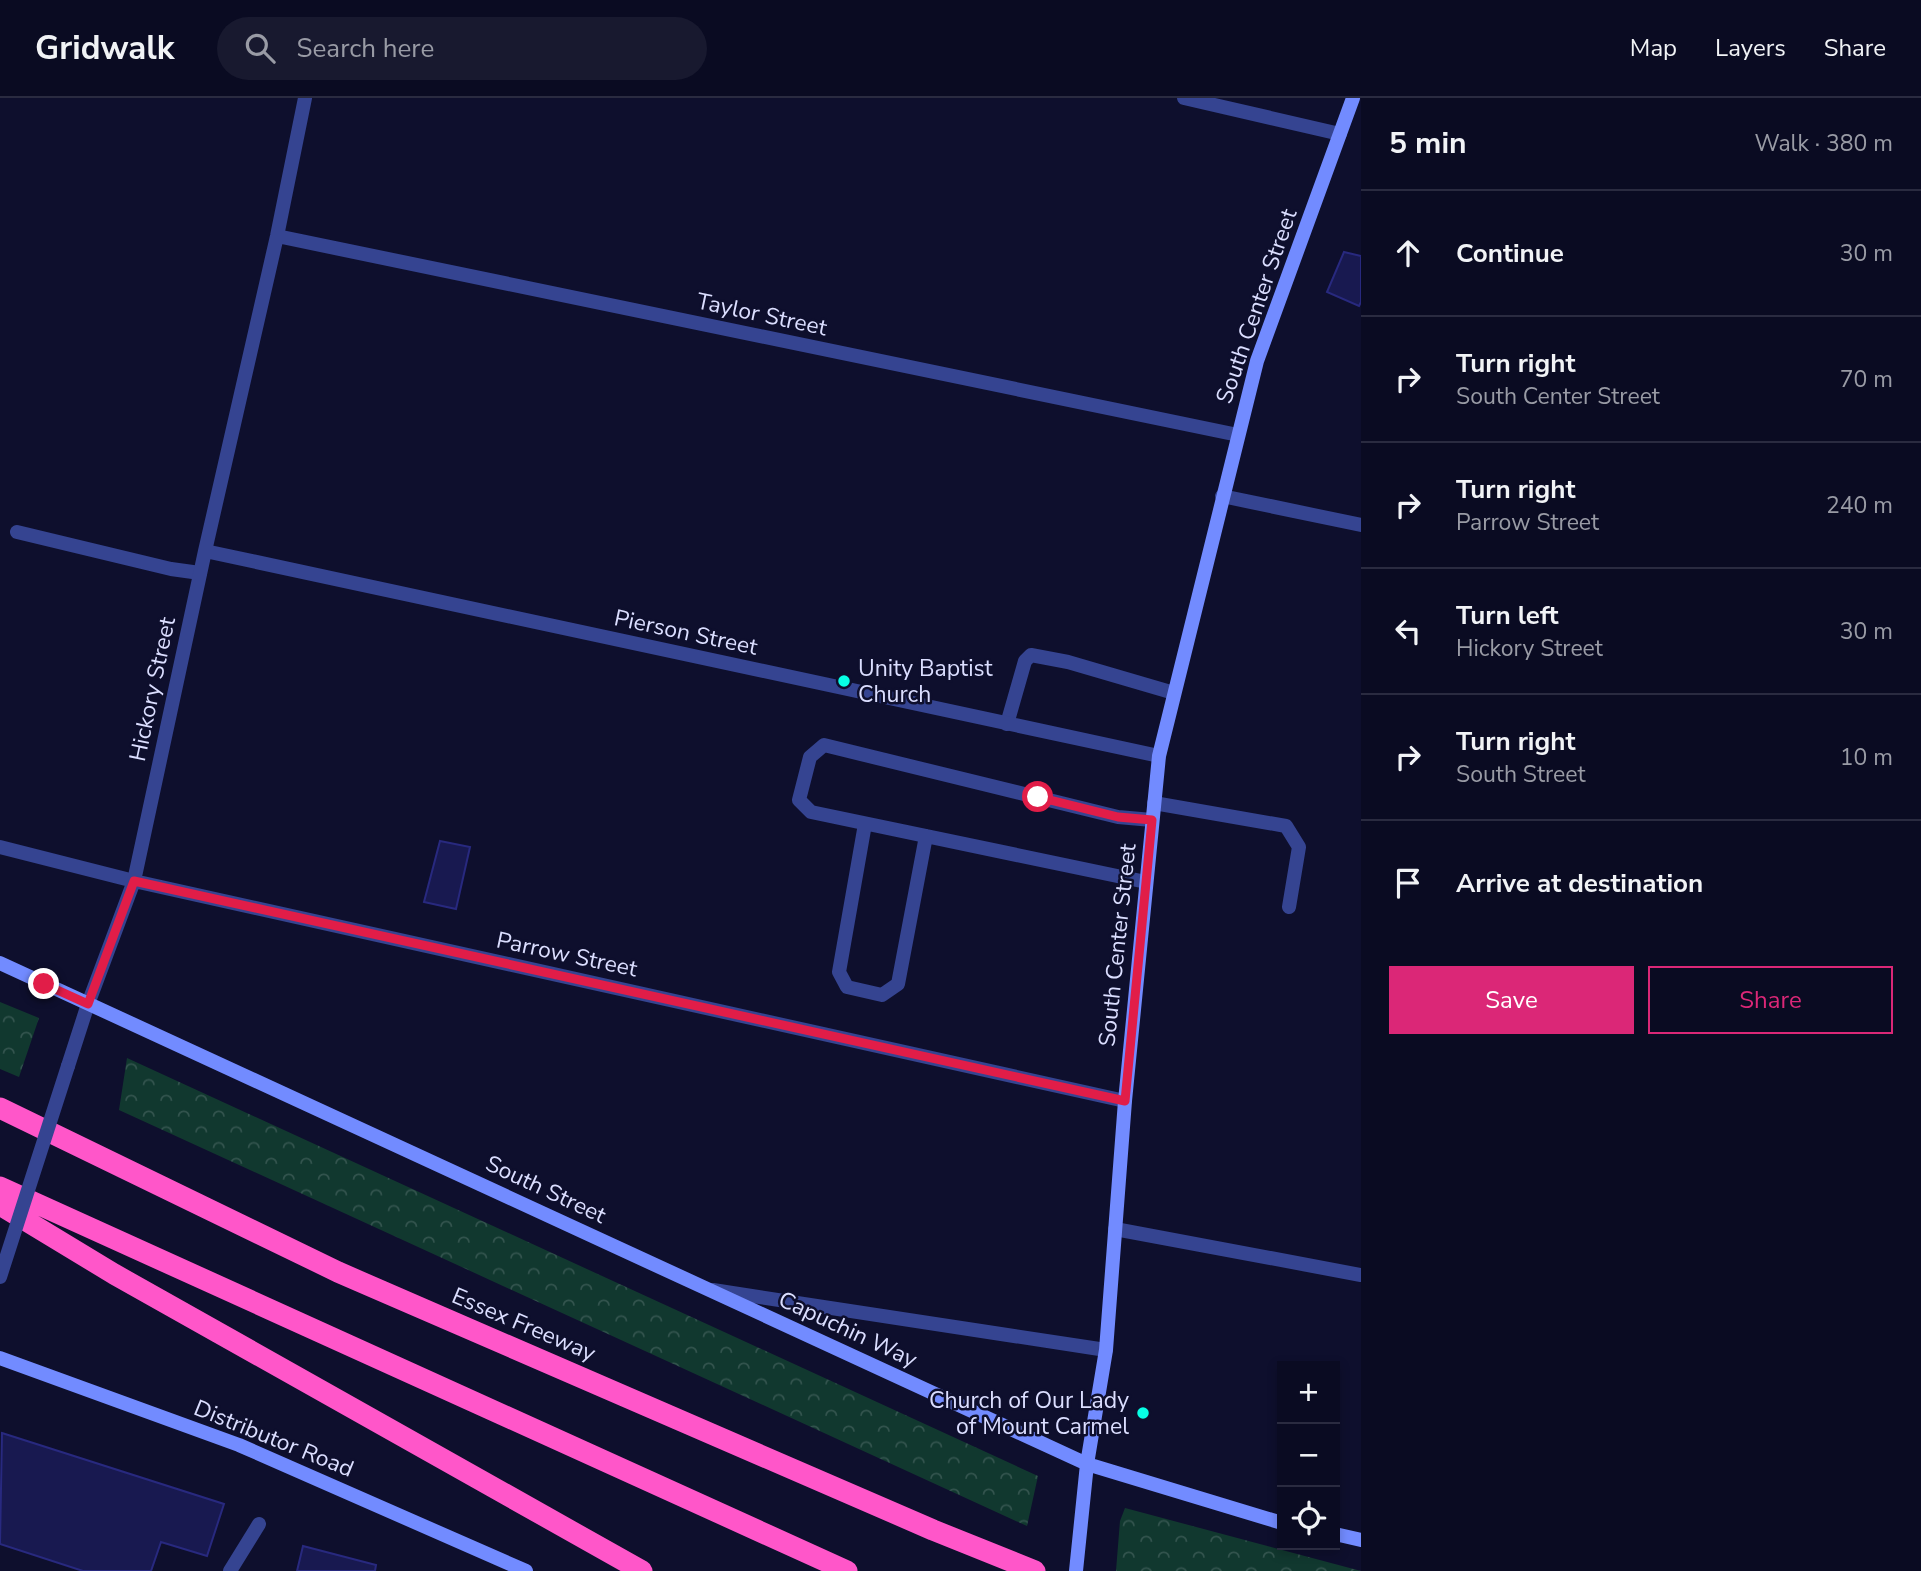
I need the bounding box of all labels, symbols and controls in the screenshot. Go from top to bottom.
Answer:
search box [217,17,707,80]
text: Gridwalk [35,26,175,71]
icon: search [241,29,279,67]
text: Search here [297,31,434,66]
text: Map [1630,32,1677,64]
text: Layers [1715,32,1786,64]
text: Share [1824,32,1886,64]
text: 5 min [1389,123,1467,164]
text: Walk · 380 m [1754,128,1893,159]
street label: South Center Street [1209,204,1305,408]
icon: ahead [1389,234,1427,272]
text: Continue [1456,236,1564,271]
text: 30 m [1840,238,1893,269]
street label: Taylor Street [694,286,831,344]
text: Turn right [1456,346,1575,381]
icon: right [1389,360,1427,398]
text: 70 m [1840,364,1893,395]
text: South Center Street [1456,381,1660,412]
text: Turn right [1456,472,1575,507]
icon: right [1389,486,1427,524]
text: 240 m [1826,490,1893,521]
text: Parrow Street [1456,507,1599,538]
text: Turn left [1456,598,1559,633]
street label: Pierson Street [611,602,761,663]
icon: left [1389,612,1427,650]
street label: Hickory Street [122,613,183,764]
text: 30 m [1840,616,1893,647]
text: Hickory Street [1456,633,1603,664]
place label: Unity Baptist Church [858,653,993,710]
marker: Unity Baptist Church [836,673,852,689]
text: Turn right [1456,724,1575,759]
icon: right [1389,738,1427,776]
text: 10 m [1840,742,1893,773]
text: South Street [1456,759,1586,790]
route start [1022,781,1053,812]
street label: South Center Street [1091,841,1144,1048]
icon: arrive [1389,864,1427,902]
text: Arrive at destination [1456,866,1703,901]
street label: Parrow Street [494,924,641,985]
button: Save [1389,966,1634,1034]
button: Share [1648,966,1893,1034]
route end [28,968,59,999]
street label: South Street [480,1148,612,1231]
street label: Essex Freeway [447,1280,601,1369]
street label: Capuchin Way [773,1284,922,1375]
map controls [1277,1361,1340,1550]
button: + [1277,1361,1340,1424]
place label: Church of Our Lady of Mount Carmel [929,1385,1129,1442]
street label: Distributor Road [189,1392,358,1485]
marker: Church of Our Lady of Mount Carmel [1135,1405,1151,1421]
button: − [1277,1424,1340,1487]
button: locate [1277,1487,1340,1550]

